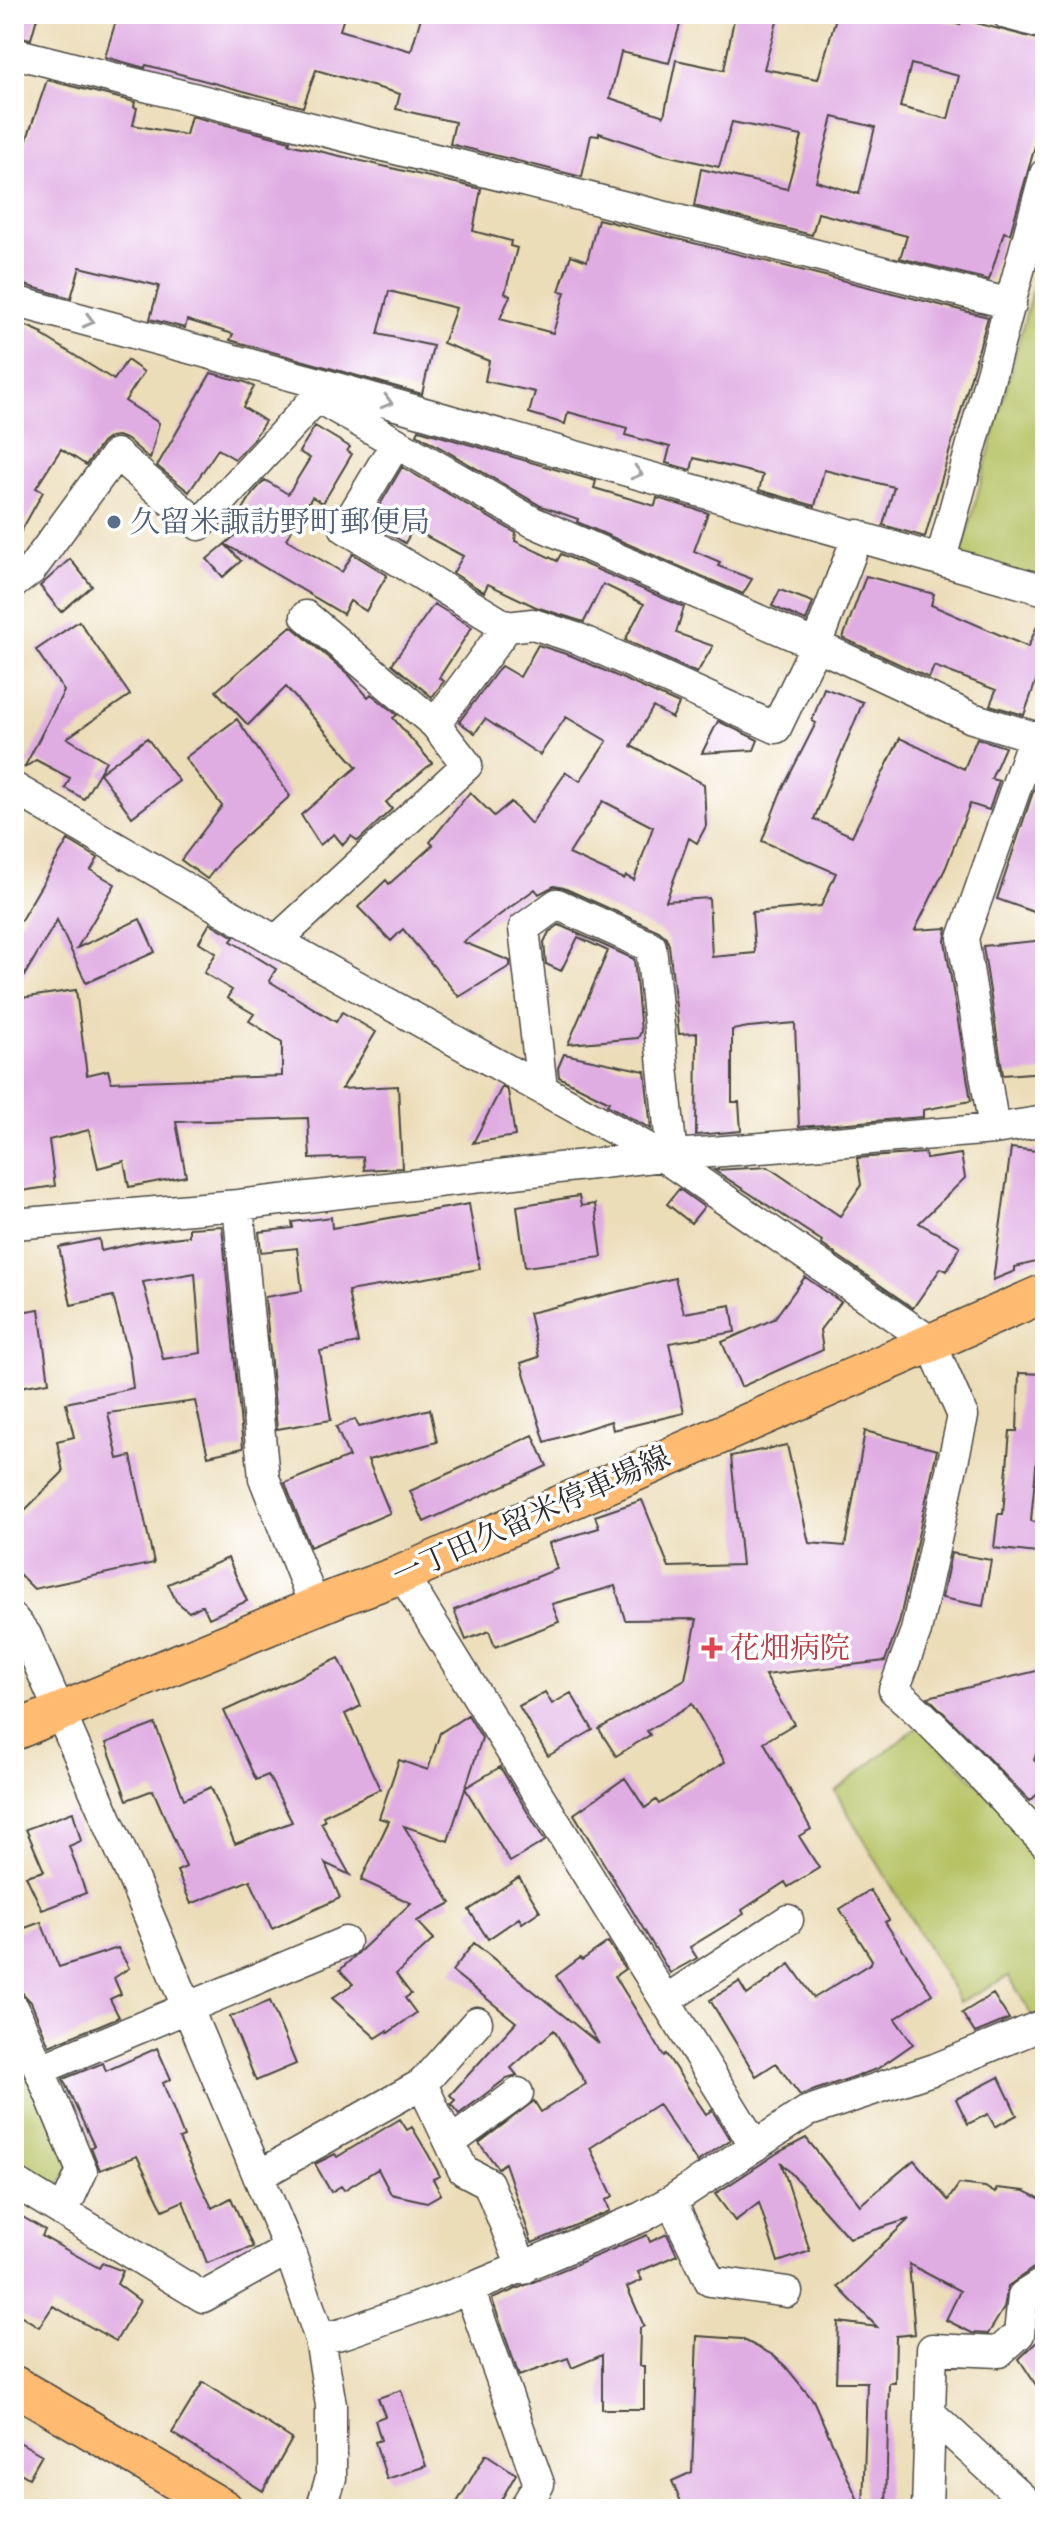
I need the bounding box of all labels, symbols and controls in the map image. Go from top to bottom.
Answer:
one-way arrow [82,312,96,328]
one-way arrow [379,393,393,409]
one-way arrow [629,464,643,480]
place label: 久留米諏訪野町郵便局 [130,504,430,541]
marker: 久留米諏訪野町郵便局 [105,513,123,531]
street label: 一丁田久留米停車場線 [387,1439,676,1594]
place label: 花畑病院 [730,1630,850,1667]
marker: 花畑病院 [701,1637,723,1659]

